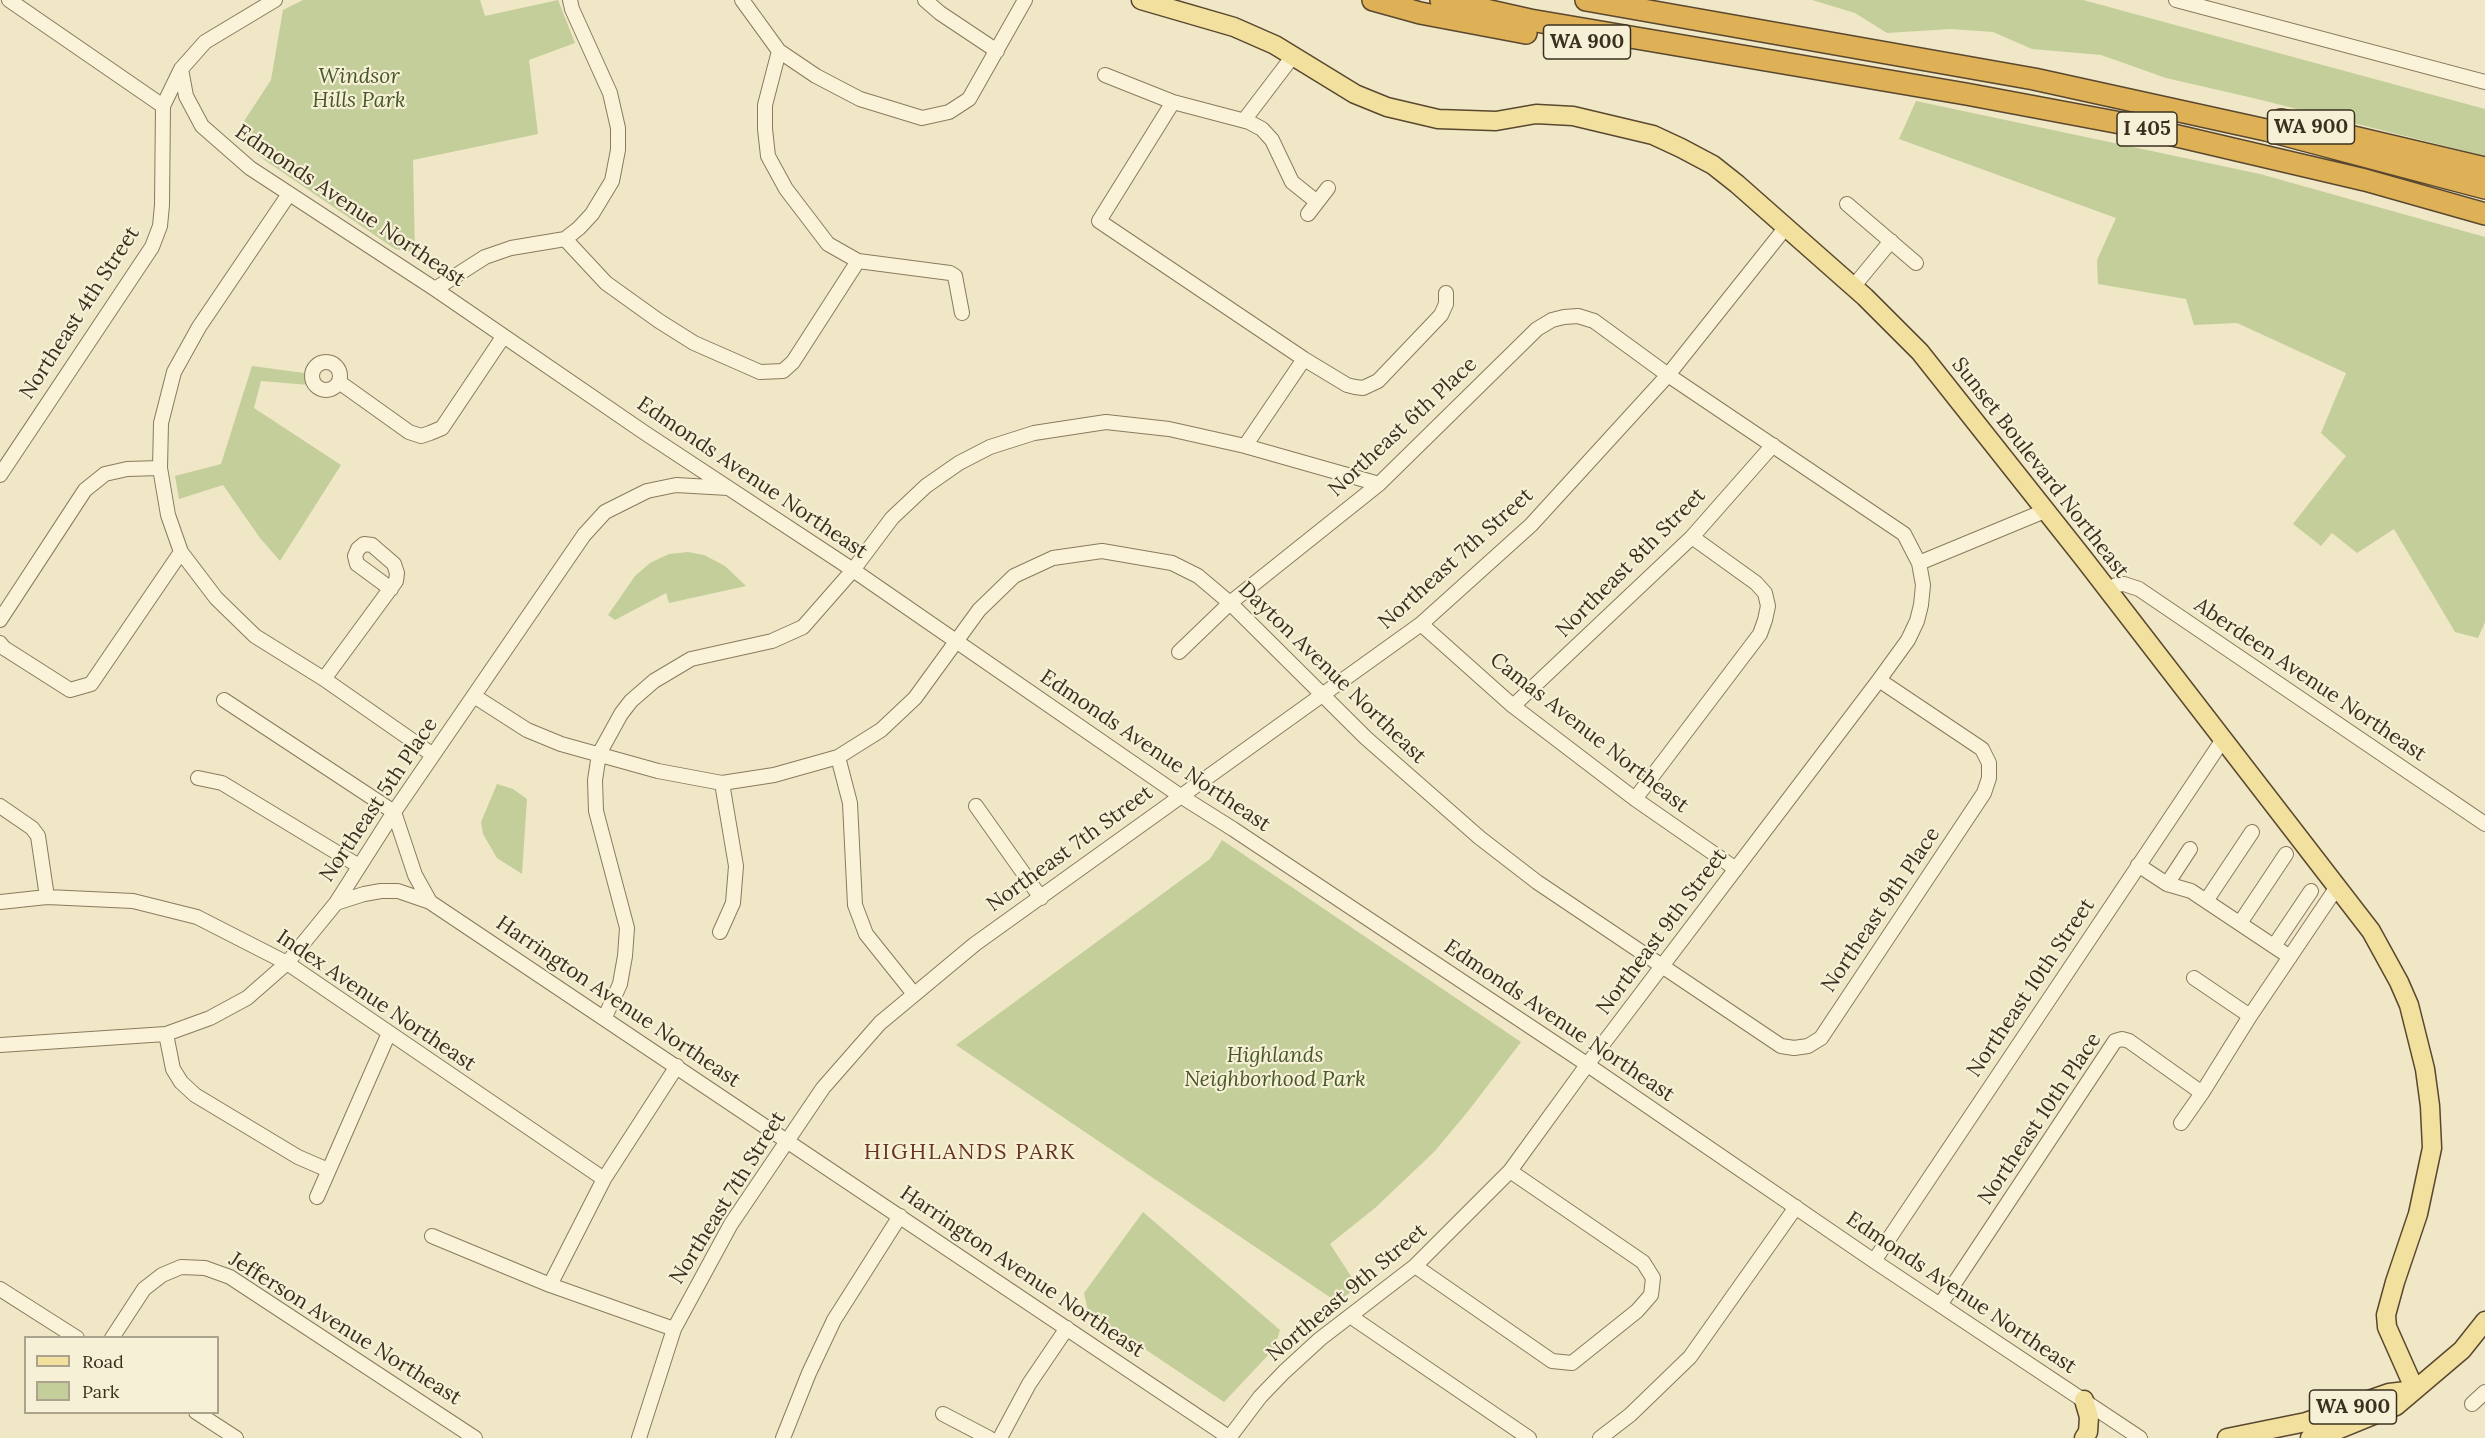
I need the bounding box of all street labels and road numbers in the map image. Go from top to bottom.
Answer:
road number: WA 900 [1544,25,1630,59]
road number: WA 900 [2268,110,2354,144]
road number: I 405 [2117,112,2177,146]
street label: Edmonds Avenue Northeast [230,119,470,293]
street label: Northeast 4th Street [15,222,145,404]
street label: Northeast 6th Place [1324,352,1482,502]
street label: Sunset Boulevard Northeast [1946,353,2134,583]
street label: Edmonds Avenue Northeast [632,391,872,565]
street label: Northeast 7th Street [1374,483,1538,635]
street label: Northeast 8th Street [1551,483,1711,643]
street label: Dayton Avenue Northeast [1233,577,1431,769]
street label: Aberdeen Avenue Northeast [2189,593,2431,767]
street label: Camas Avenue Northeast [1485,648,1693,818]
street label: Edmonds Avenue Northeast [1035,664,1275,838]
street label: Northeast 5th Place [315,713,443,887]
street label: Northeast 7th Street [982,780,1158,918]
street label: Northeast 9th Place [1816,823,1946,997]
street label: Northeast 9th Street [1591,844,1733,1020]
street label: Northeast 10th Street [1962,894,2100,1082]
street label: Harrington Avenue Northeast [491,911,745,1093]
street label: Index Avenue Northeast [272,925,480,1077]
street label: Edmonds Avenue Northeast [1439,934,1679,1108]
street label: Northeast 10th Place [1973,1028,2107,1210]
street label: Northeast 7th Street [665,1107,791,1289]
street label: Harrington Avenue Northeast [895,1181,1149,1363]
street label: Edmonds Avenue Northeast [1841,1206,2081,1380]
street label: Northeast 9th Street [1262,1219,1432,1367]
street label: Jefferson Avenue Northeast [224,1247,466,1411]
road number: WA 900 [2310,1390,2396,1424]

